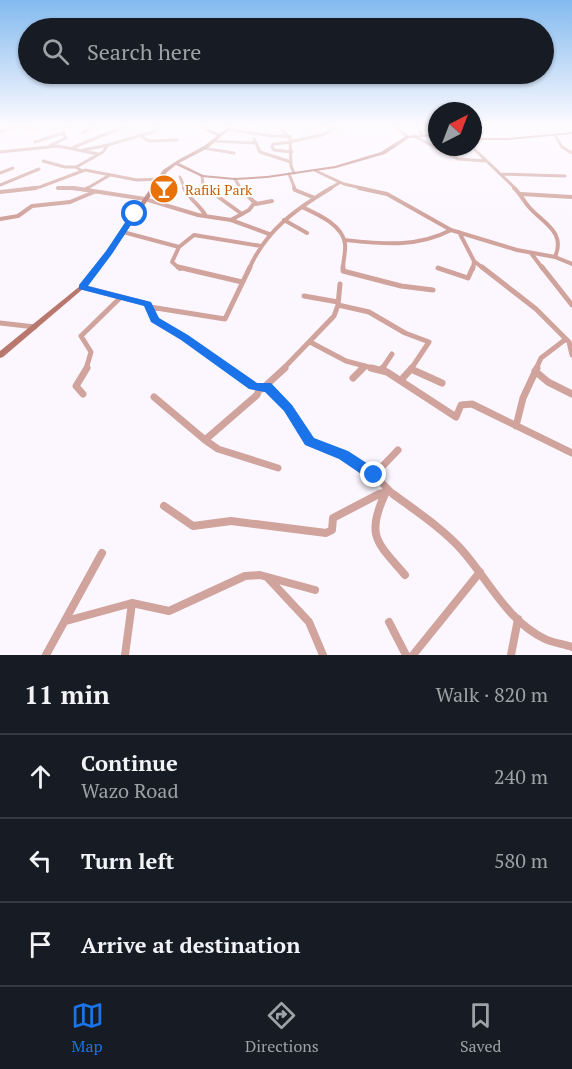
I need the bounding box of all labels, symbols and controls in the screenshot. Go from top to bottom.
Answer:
search box [18,18,554,84]
icon: search [39,35,72,68]
text: Search here [87,37,201,66]
north arrow [428,102,482,156]
bar icon: Rafiki Park [148,173,180,205]
place label: Rafiki Park [185,180,253,199]
route start [121,200,147,226]
route end [360,461,386,487]
text: 11 min [24,677,110,711]
text: Walk · 820 m [436,681,548,708]
text: Continue [81,748,178,777]
icon: ahead [24,760,57,793]
text: 240 m [494,763,548,790]
text: Wazo Road [81,777,179,804]
icon: left [24,844,57,877]
text: Turn left [81,846,174,875]
text: 580 m [494,847,548,874]
icon: arrive [24,928,57,961]
text: Arrive at destination [81,930,300,959]
tab: Map [71,999,104,1057]
tab: Directions [245,999,319,1057]
tab: Saved [460,999,501,1057]

